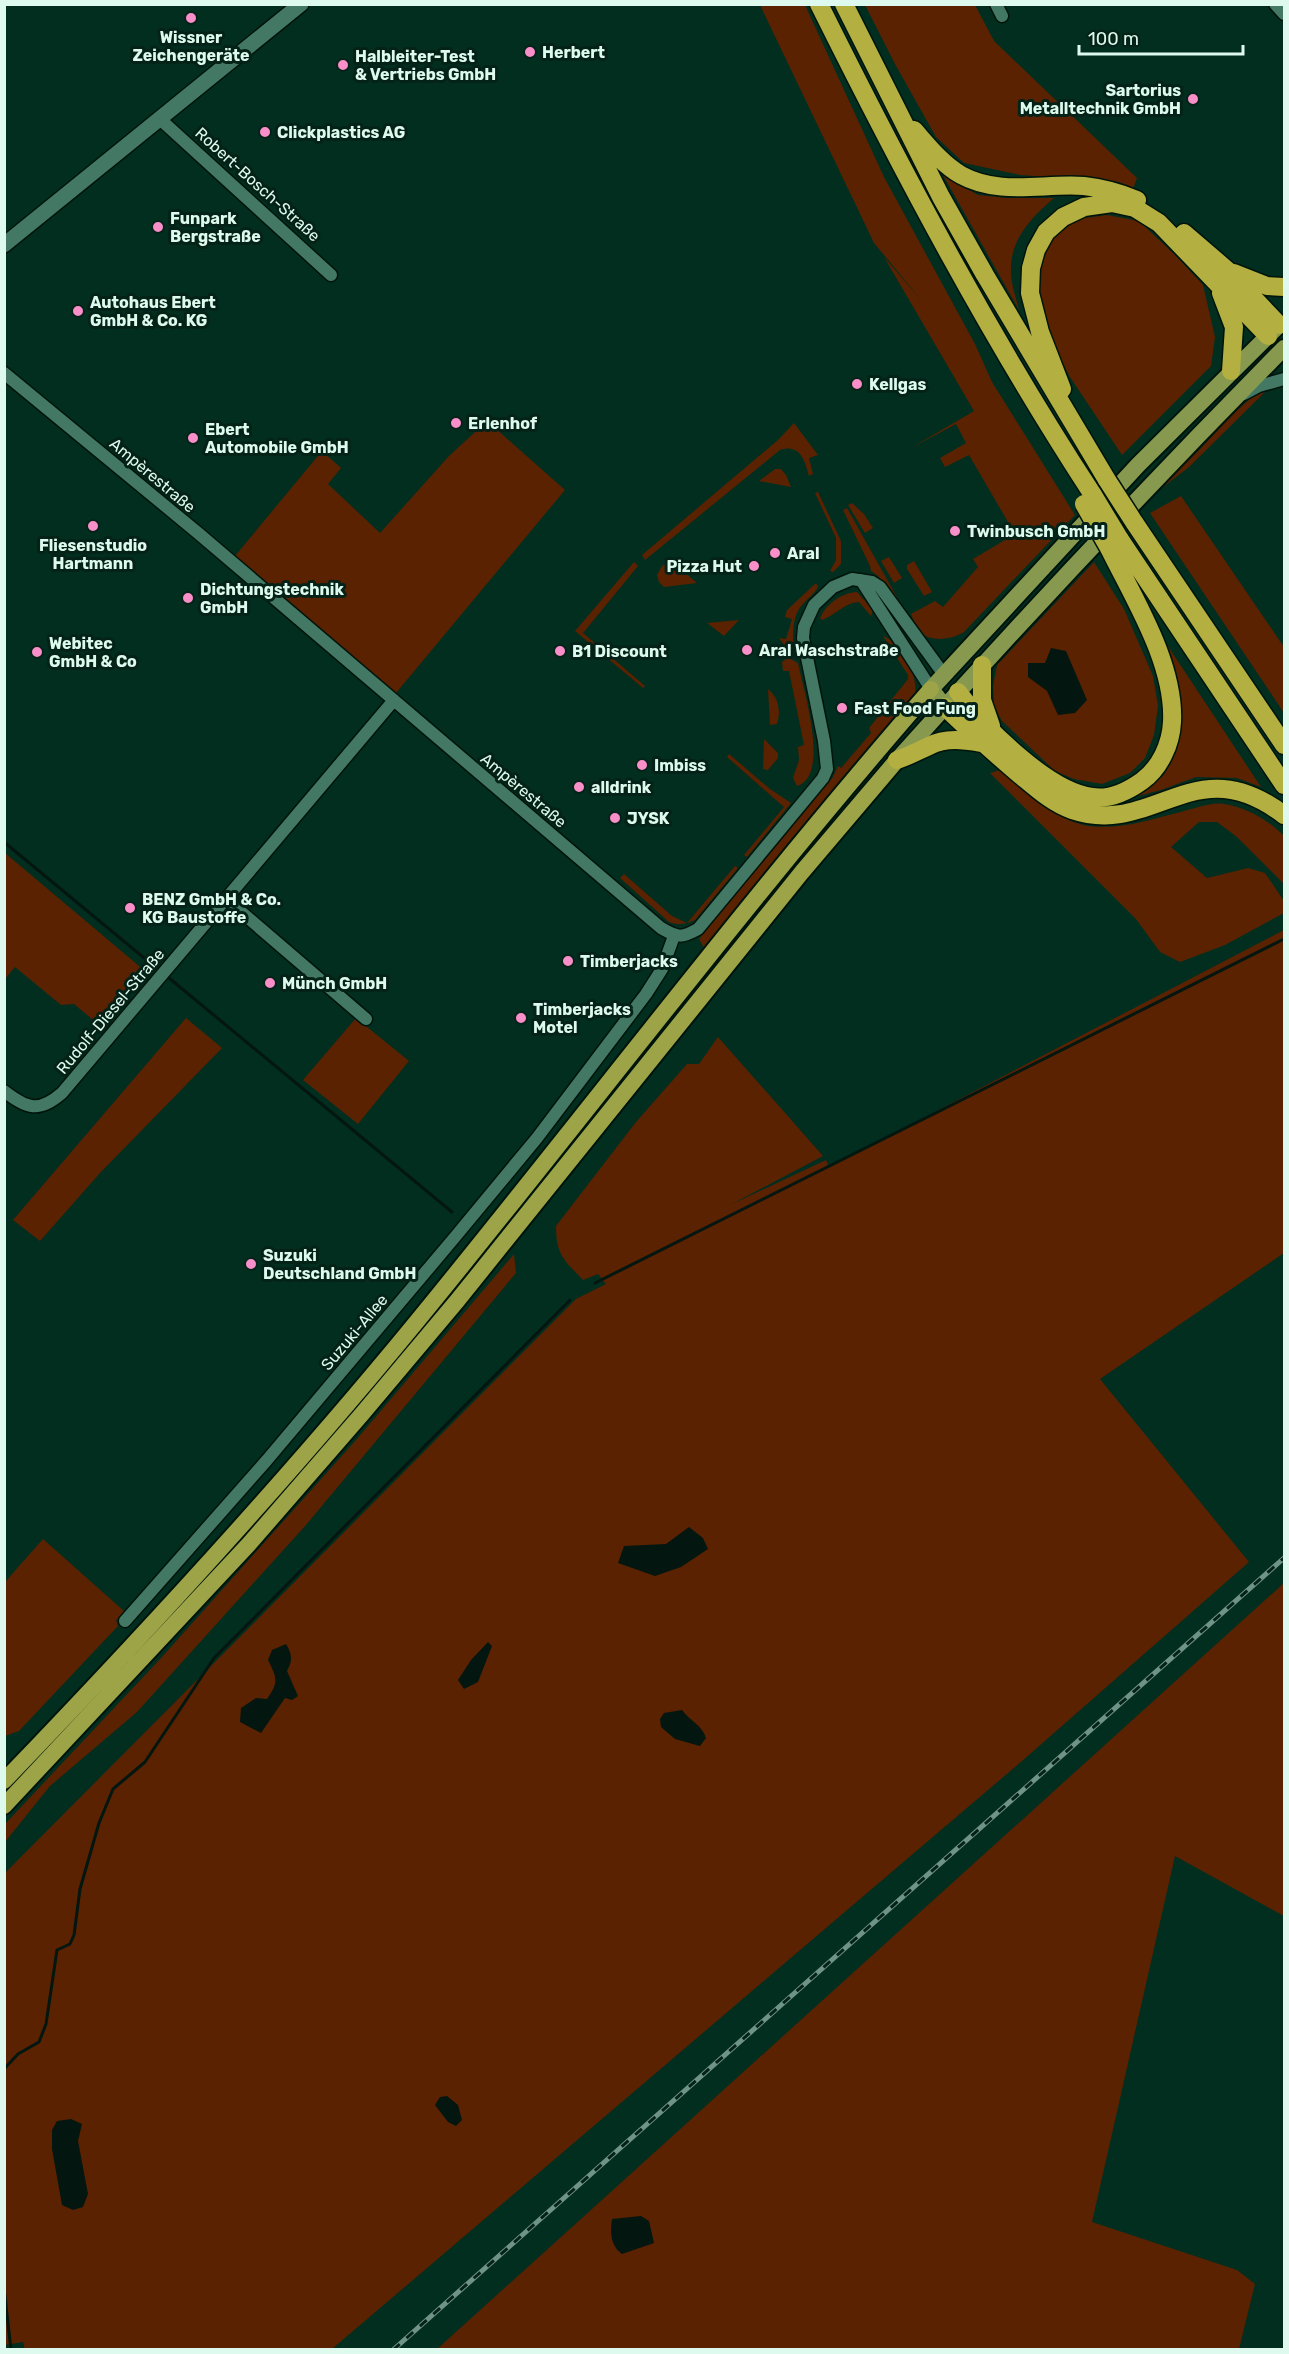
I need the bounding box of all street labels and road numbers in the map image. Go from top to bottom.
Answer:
street label: Robert-Bosch-Straße [191,123,324,245]
street label: Ampèrestraße [106,434,199,517]
street label: Ampèrestraße [477,749,570,832]
street label: Rudolf-Diesel-Straße [52,945,168,1078]
street label: Suzuki-Allee [317,1290,392,1374]

